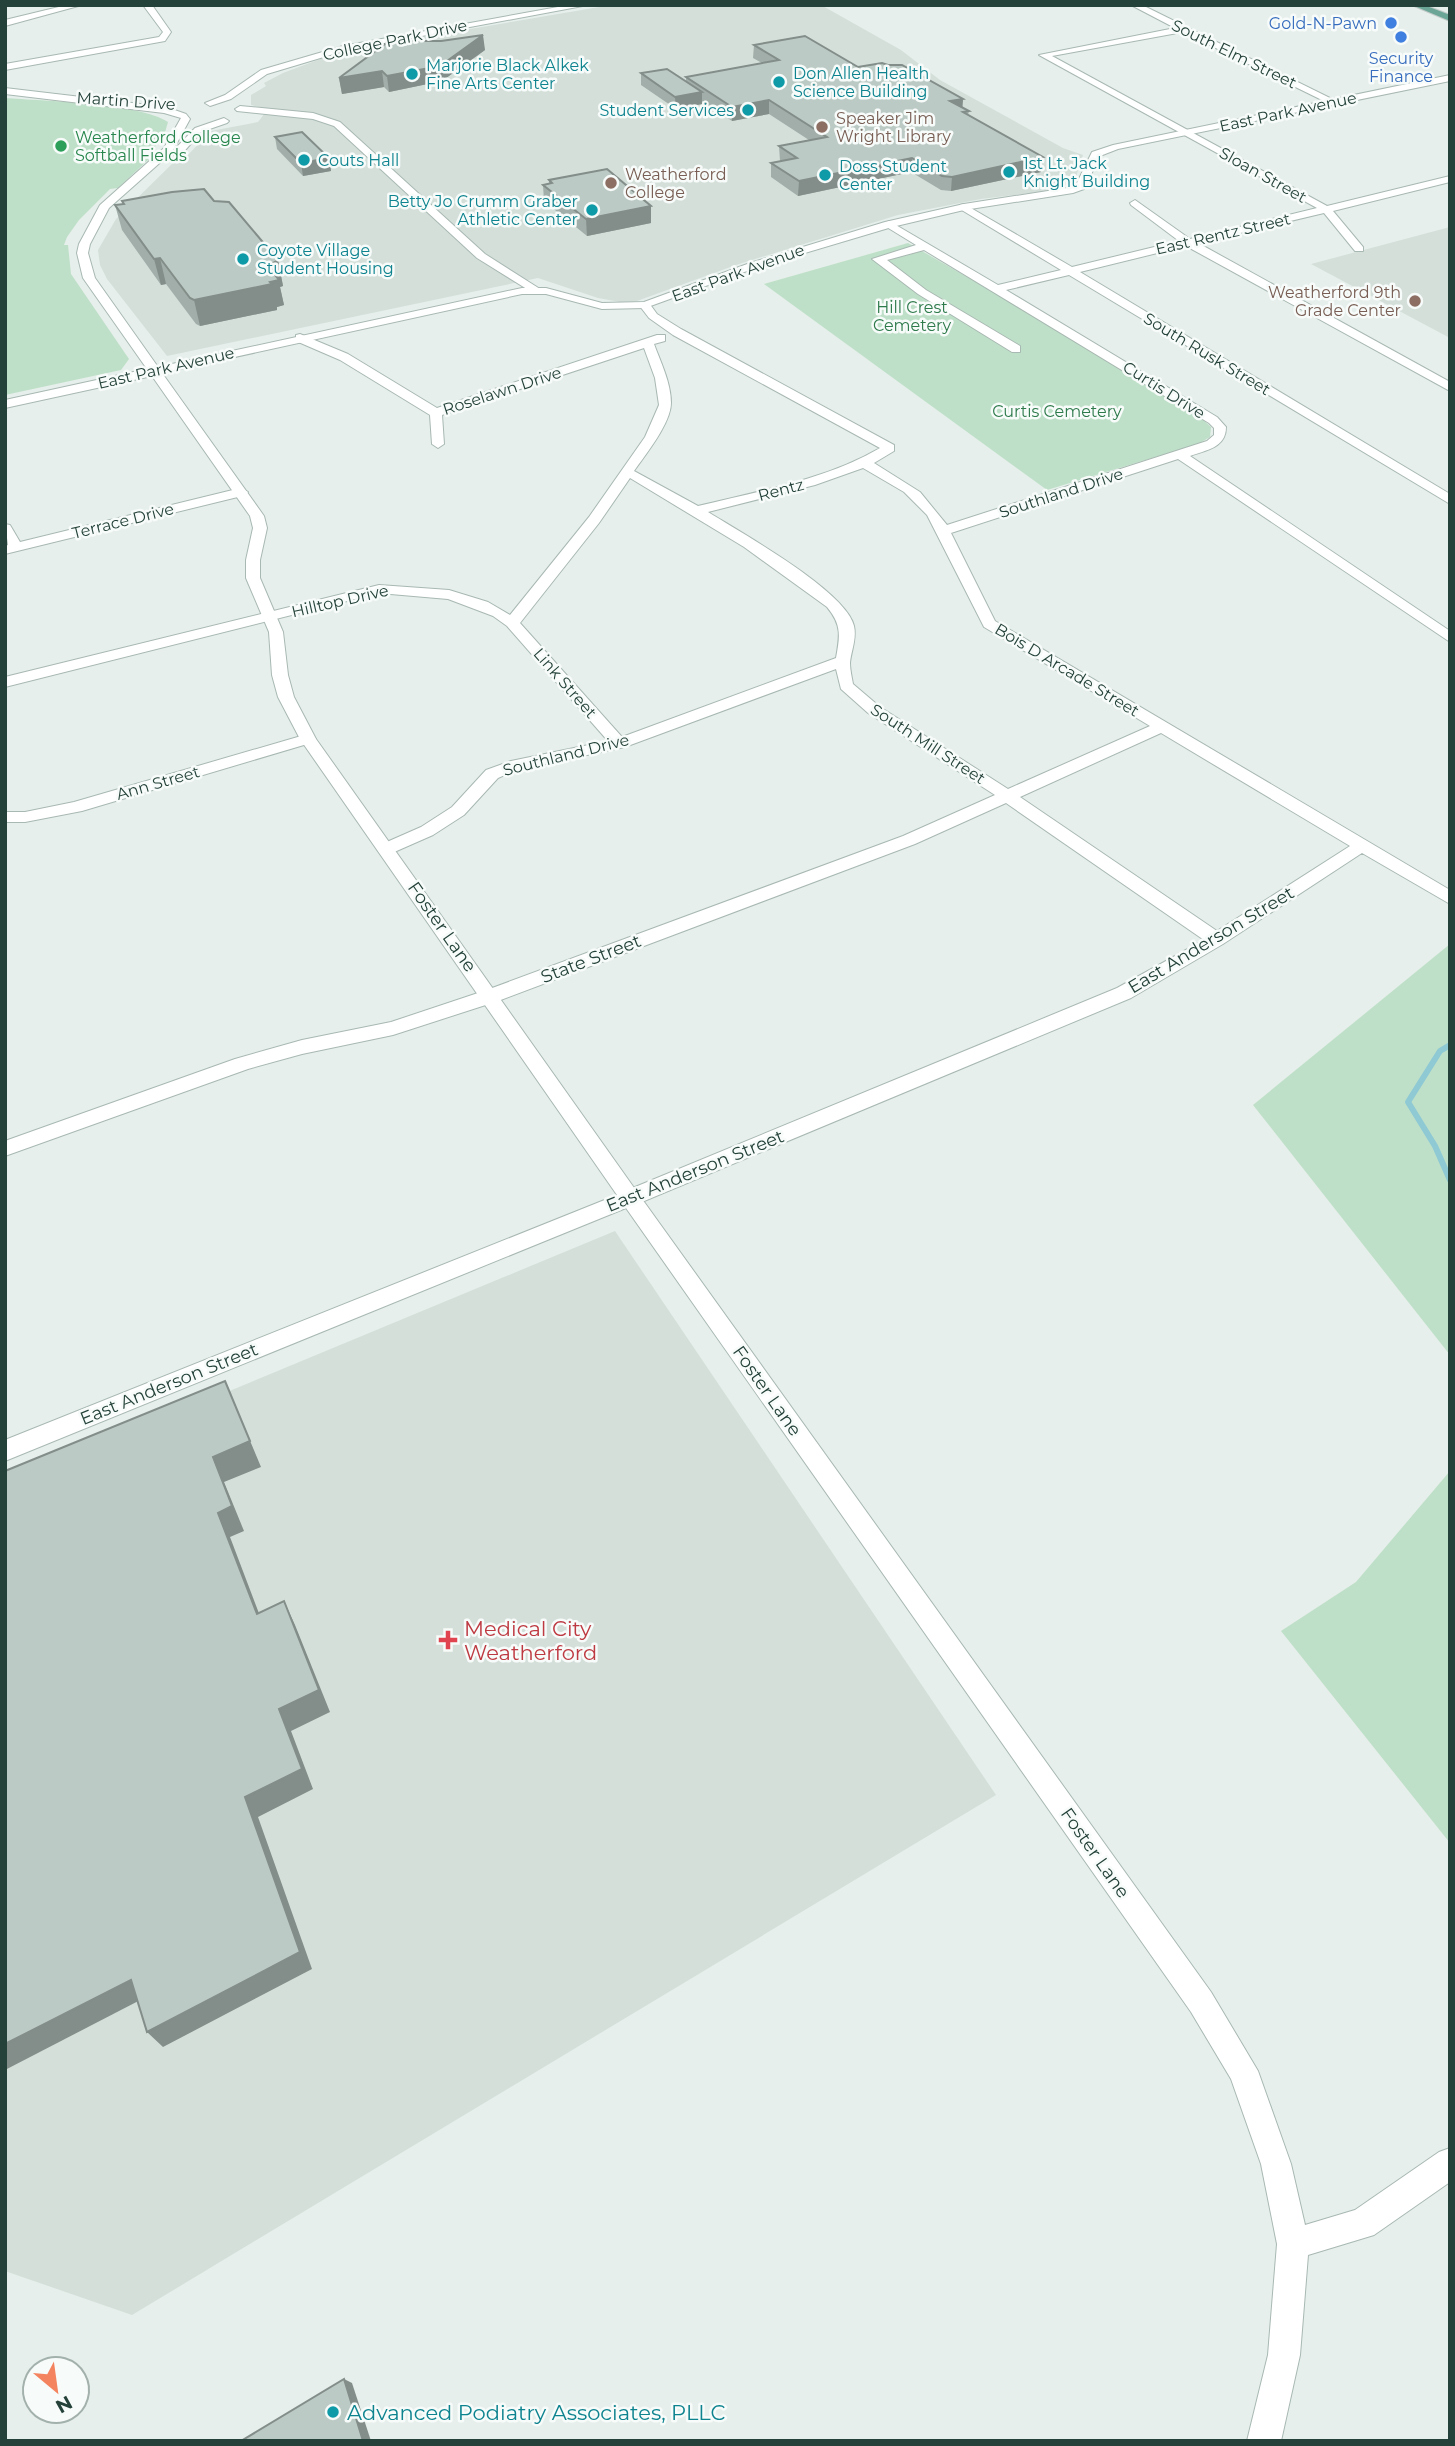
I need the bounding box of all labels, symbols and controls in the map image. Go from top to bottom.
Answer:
place label: Gold-N-Pawn [1269,14,1377,33]
street label: College Park Drive [321,15,469,65]
marker: Gold-N-Pawn [1383,15,1399,31]
street label: South Elm Street [1168,16,1300,93]
marker: Security Finance [1393,29,1409,45]
place label: Security Finance [1369,49,1433,86]
place label: Marjorie Black Alkek Fine Arts Center [426,56,589,93]
place label: Don Allen Health Science Building [793,64,929,101]
marker: Marjorie Black Alkek Fine Arts Center [404,66,420,82]
marker: Don Allen Health Science Building [771,74,787,90]
street label: Martin Drive [76,88,176,114]
street label: East Park Avenue [1218,88,1358,136]
place label: Student Services [599,101,734,120]
marker: Student Services [740,102,756,118]
place label: Speaker Jim Wright Library [836,109,951,146]
marker: Speaker Jim Wright Library [814,119,830,135]
place label: Weatherford College Softball Fields [75,128,241,165]
marker: Weatherford College Softball Fields [53,138,69,154]
street label: Sloan Street [1216,143,1310,207]
place label: Couts Hall [318,151,399,170]
marker: Couts Hall [296,152,312,168]
place label: 1st Lt. Jack Knight Building [1023,154,1150,191]
place label: Doss Student Center [839,157,947,194]
marker: 1st Lt. Jack Knight Building [1001,164,1017,180]
place label: Weatherford College [625,165,727,202]
marker: Doss Student Center [817,167,833,183]
marker: Weatherford College [603,175,619,191]
place label: Betty Jo Crumm Graber Athletic Center [388,192,578,229]
marker: Betty Jo Crumm Graber Athletic Center [584,202,600,218]
street label: East Rentz Street [1154,209,1293,259]
street label: East Park Avenue [669,240,807,306]
place label: Coyote Village Student Housing [257,241,394,278]
marker: Coyote Village Student Housing [235,251,251,267]
place label: Weatherford 9th Grade Center [1268,283,1401,320]
marker: Weatherford 9th Grade Center [1407,293,1423,309]
park label: Hill Crest Cemetery [873,298,951,335]
street label: South Rusk Street [1140,309,1274,400]
street label: East Park Avenue [96,343,236,393]
street label: Curtis Drive [1119,357,1209,423]
street label: Roselawn Drive [440,363,564,419]
park label: Curtis Cemetery [992,402,1122,421]
street label: Southland Drive [997,464,1125,522]
street label: Rentz [756,475,806,505]
street label: Terrace Drive [70,499,176,543]
street label: Hilltop Drive [290,581,390,621]
street label: Bois D Arcade Street [991,619,1143,721]
street label: Link Street [529,644,601,722]
street label: South Mill Street [867,700,989,788]
street label: Southland Drive [501,730,631,780]
street label: Ann Street [114,762,202,804]
street label: Foster Lane [403,878,481,976]
street label: East Anderson Street [1124,882,1298,998]
street label: State Street [538,930,644,988]
street label: East Anderson Street [603,1125,787,1217]
street label: East Anderson Street [77,1338,261,1430]
street label: Foster Lane [728,1342,806,1440]
place label: Medical City Weatherford [464,1616,597,1665]
marker: Medical City Weatherford [438,1630,458,1650]
street label: Foster Lane [1056,1804,1134,1902]
north arrow [21,2355,91,2425]
text: N [52,2391,76,2418]
place label: Advanced Podiatry Associates, PLLC [347,2400,725,2425]
marker: Advanced Podiatry Associates, PLLC [325,2404,341,2420]

